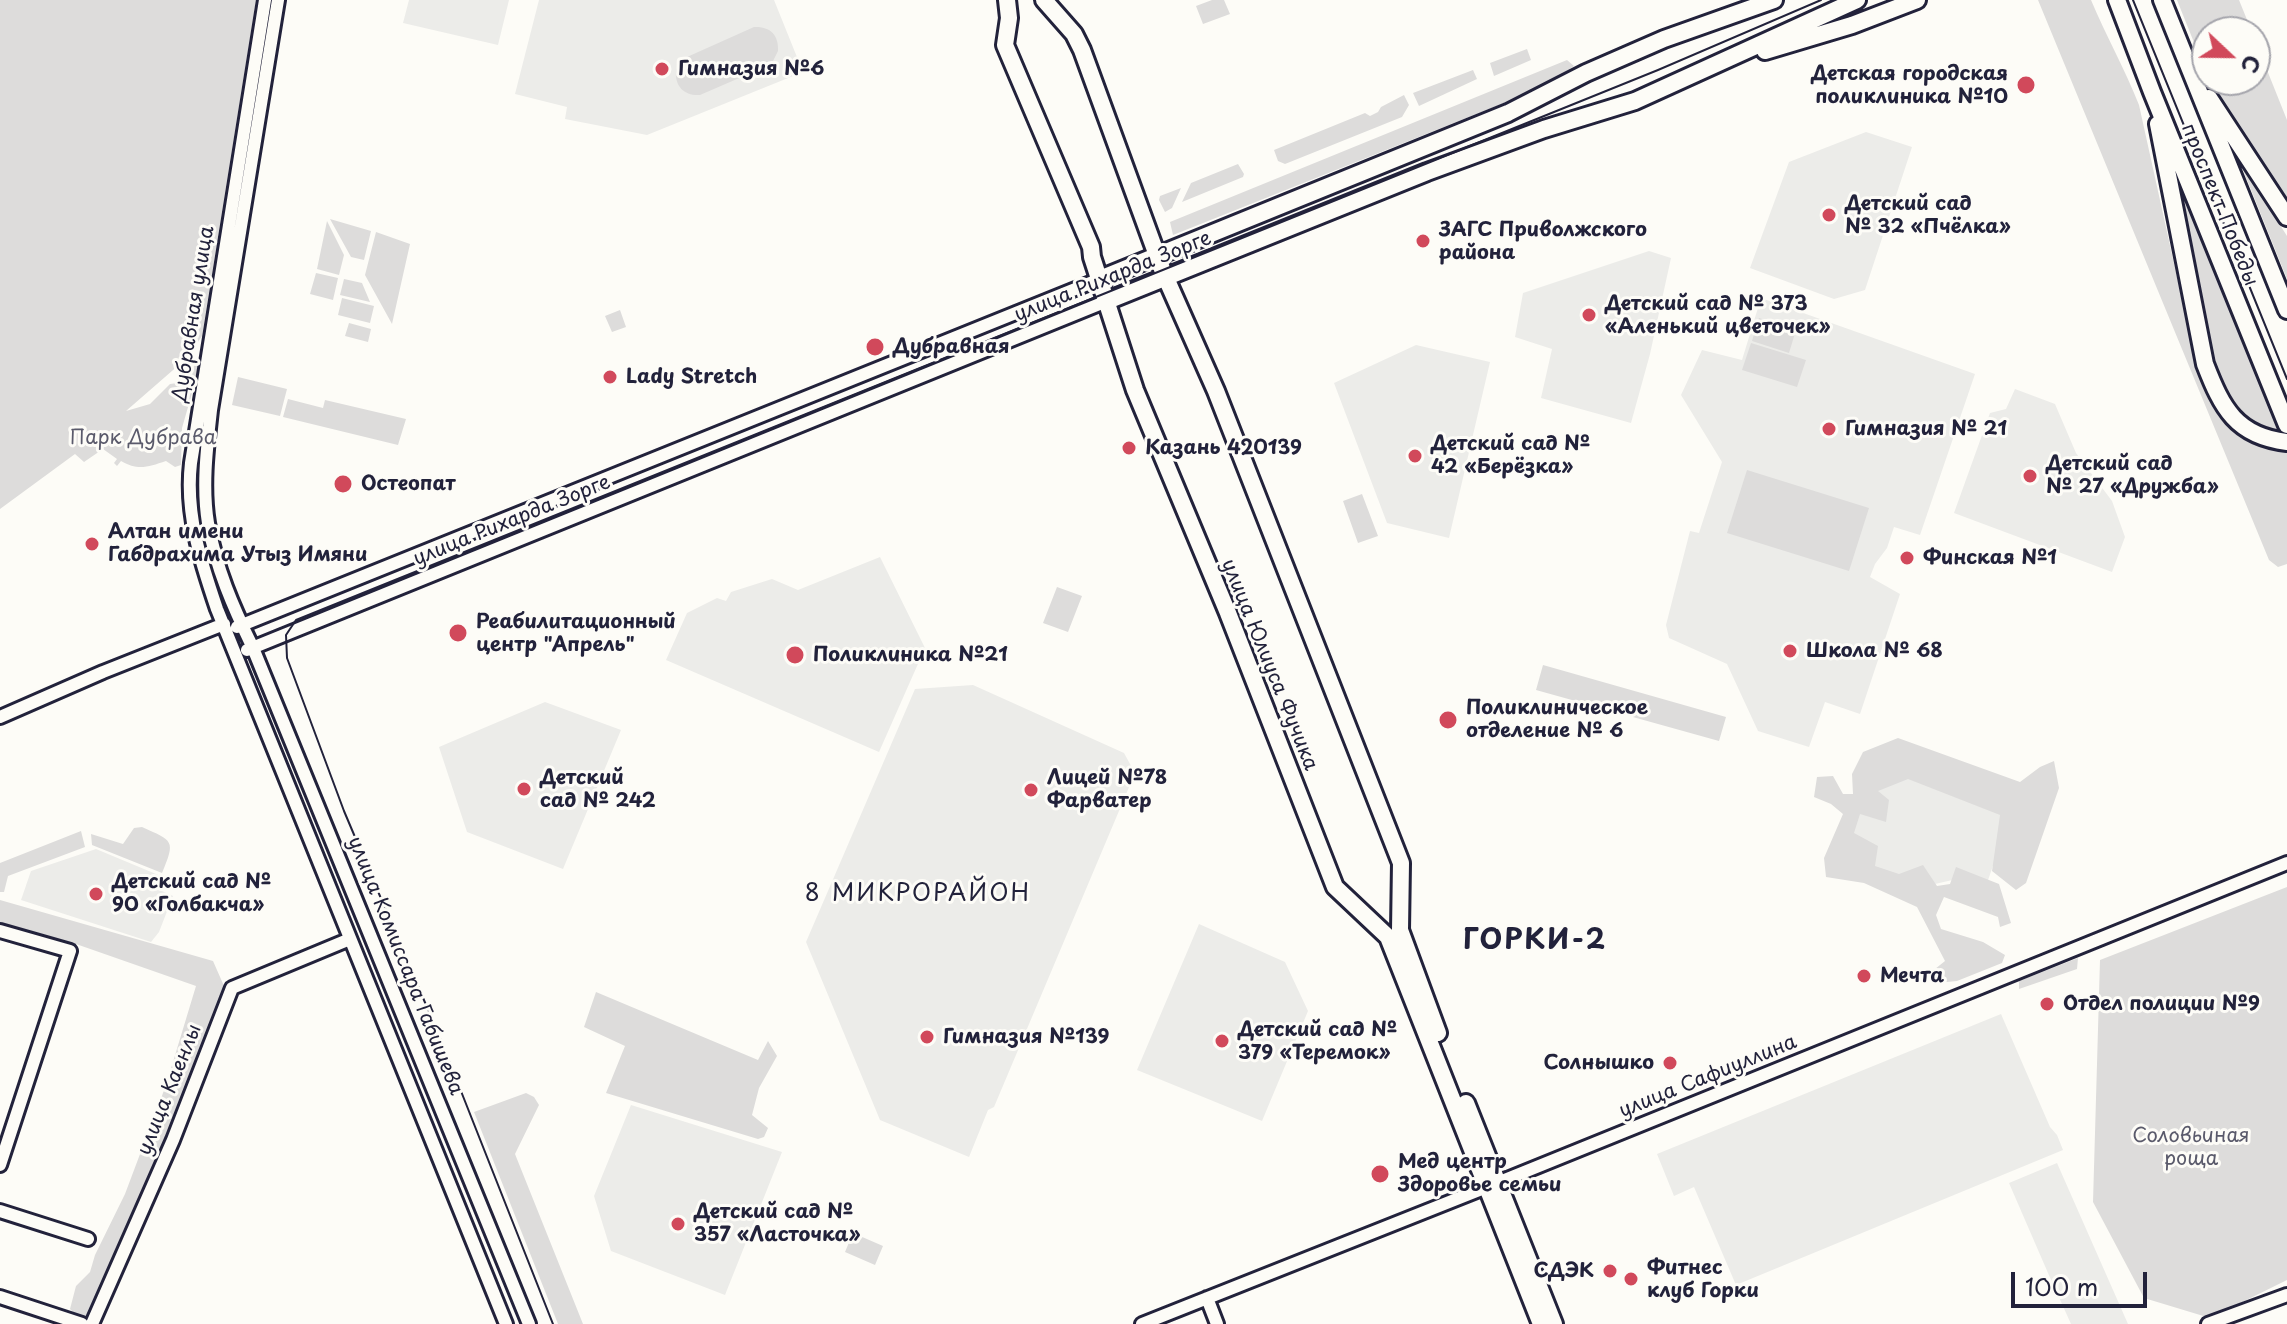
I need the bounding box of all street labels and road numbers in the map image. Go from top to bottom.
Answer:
street label: проспект Победы [2175,120,2263,290]
street label: Дубравная улица [168,224,220,404]
street label: улица Рихарда Зорге [1011,226,1215,328]
street label: улица Рихарда Зорге [410,470,614,572]
street label: улица Юлиуса Фучика [1216,556,1322,774]
street label: улица Комиссара Габишева [342,833,468,1099]
street label: улица Каенлы [133,1021,207,1159]
street label: улица Сафиуллина [1616,1030,1800,1124]

